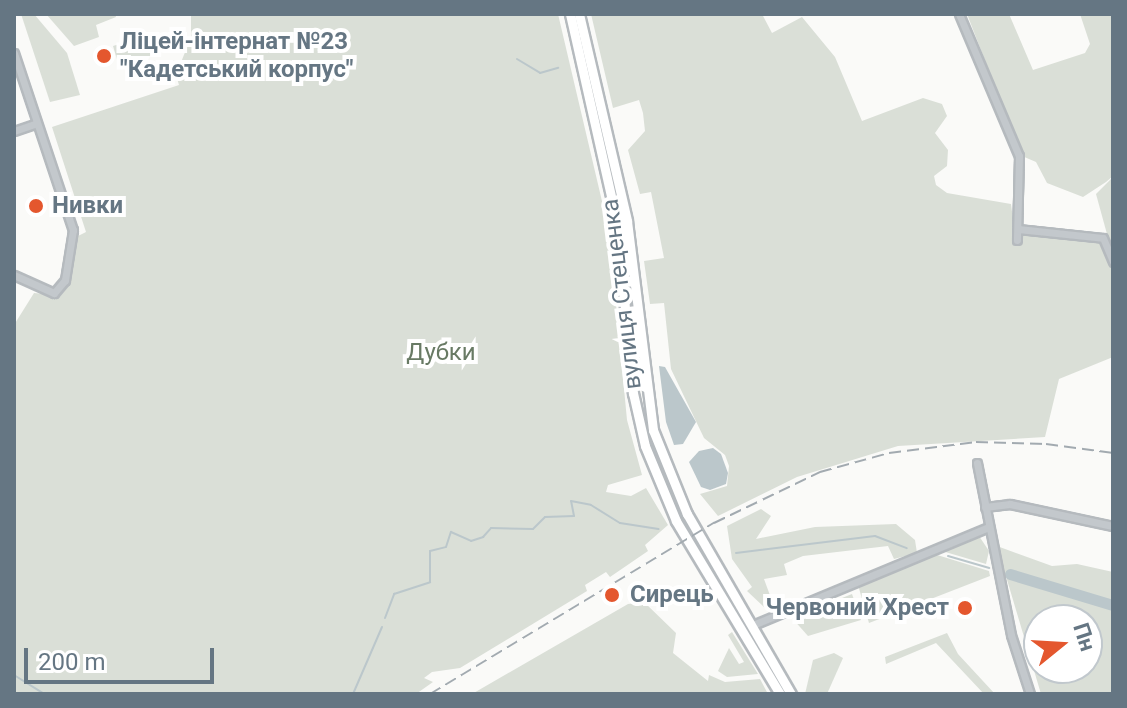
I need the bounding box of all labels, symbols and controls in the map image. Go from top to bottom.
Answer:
place label: Ліцей-інтернат №23 "Кадетський корпус" [120,28,354,84]
marker: Ліцей-інтернат №23 "Кадетський корпус" [95,47,113,65]
place label: Нивки [52,192,123,220]
marker: Нивки [27,197,45,215]
street label: вулиця Стеценка [596,197,648,391]
park label: Дубки [406,339,476,367]
place label: Сирець [630,581,714,609]
marker: Сирець [601,584,623,606]
place label: Червоний Хрест [766,594,949,622]
marker: Червоний Хрест [956,599,974,617]
north arrow [1023,604,1103,684]
text: Пн [1068,620,1101,654]
scale bar [28,632,218,682]
text: 200 m [38,648,105,676]

